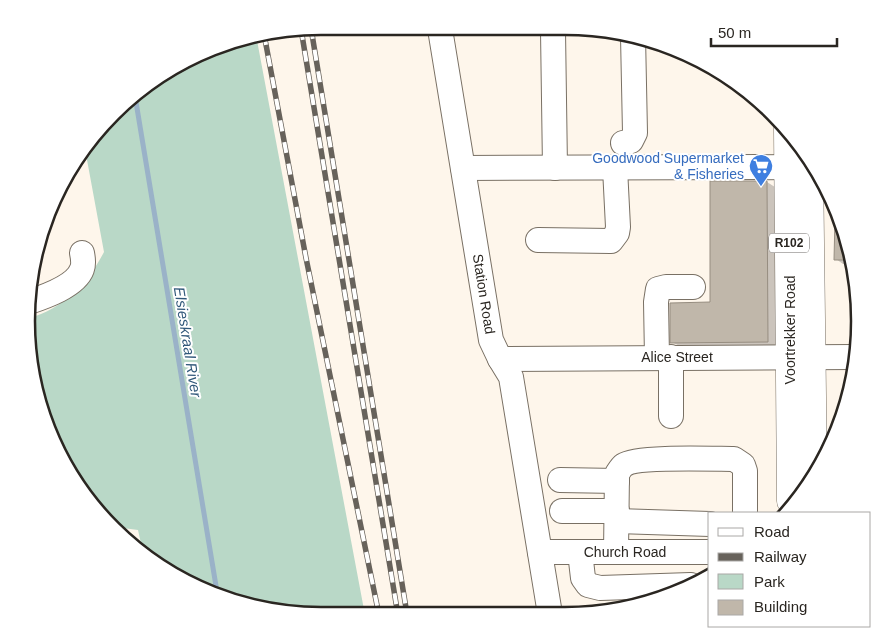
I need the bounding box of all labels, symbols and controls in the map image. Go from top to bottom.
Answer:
scale bar [711,15,837,47]
text: 50 m [718,24,751,41]
place label: Goodwood Supermarket & Fisheries [592,150,744,182]
supermarket icon: Goodwood Supermarket & Fisheries [748,153,774,187]
road number: R102 [769,234,809,252]
street label: Station Road [470,253,498,335]
street label: Voortrekker Road [782,276,798,384]
water label: Elsieskraal River [171,286,205,399]
street label: Alice Street [641,349,713,365]
legend [708,512,871,627]
text: Road [754,523,790,540]
street label: Church Road [584,544,666,560]
text: Railway [754,548,807,565]
text: Park [754,573,785,590]
text: Building [754,598,807,615]

